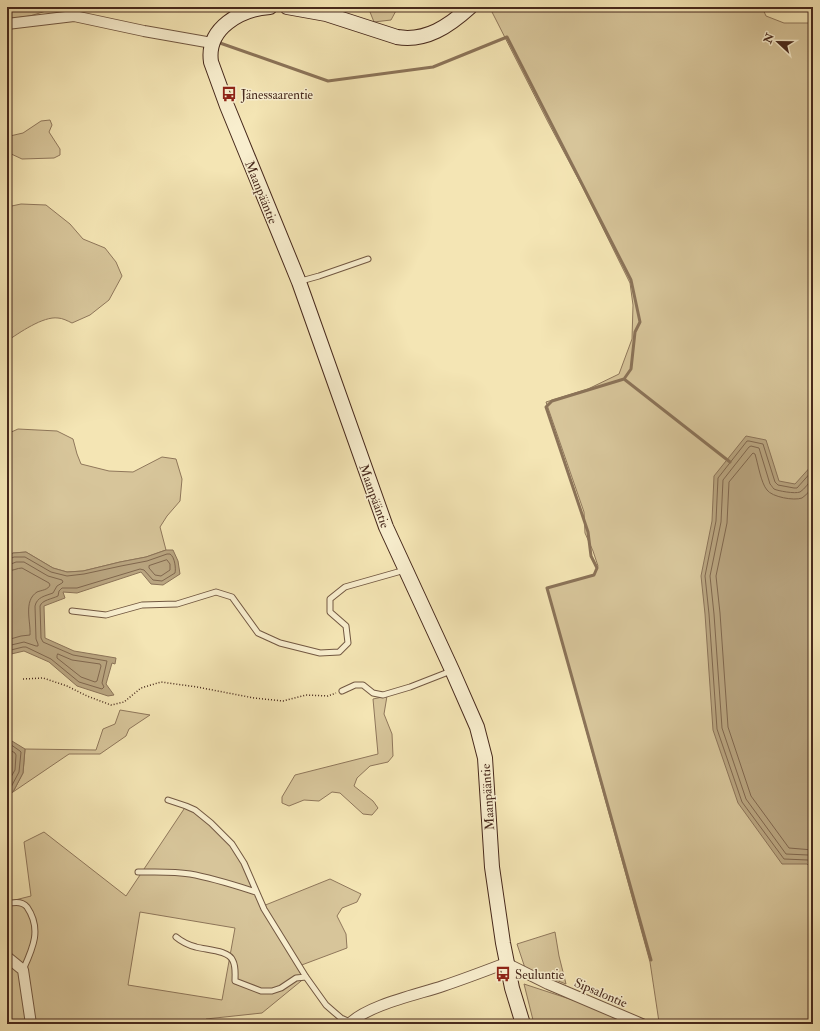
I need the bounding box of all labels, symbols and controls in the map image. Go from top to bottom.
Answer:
north arrow [758,22,798,62]
text: N [761,30,777,46]
bus stop icon: Jänessaarentie [220,85,238,103]
place label: Jänessaarentie [240,87,314,103]
street label: Maanpääntie [240,158,281,227]
street label: Maanpääntie [354,462,393,531]
street label: Maanpääntie [478,762,499,831]
bus stop icon: Seuluntie [494,965,512,983]
place label: Seuluntie [515,967,565,983]
street label: Sipsalontie [571,975,630,1012]

